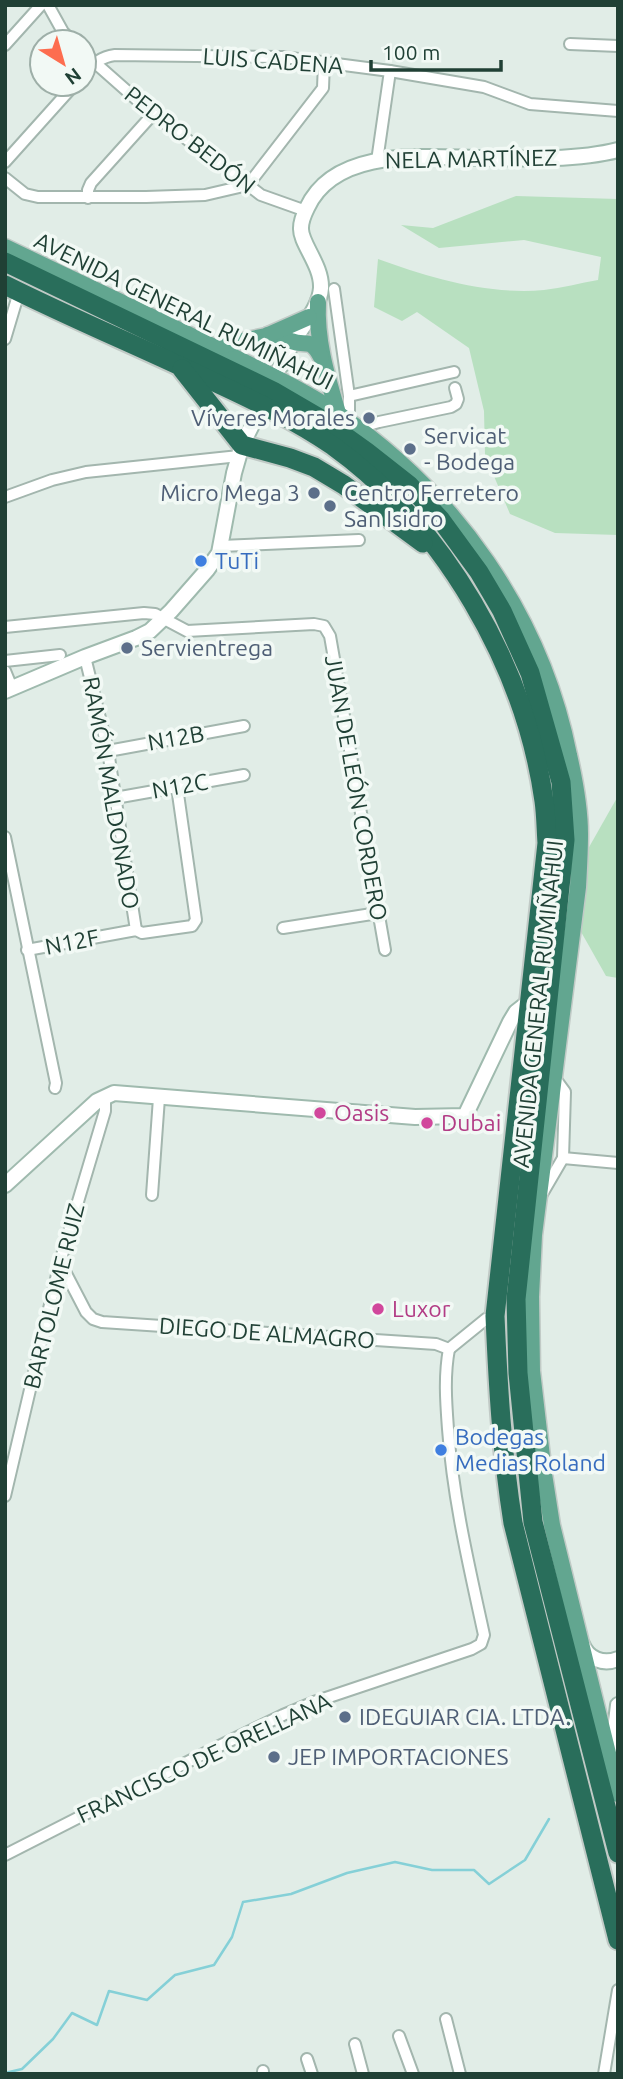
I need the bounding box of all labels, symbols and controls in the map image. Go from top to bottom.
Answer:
north arrow [28,28,98,98]
scale bar [371,28,500,72]
text: 100 m [382,40,440,64]
street label: LUIS CADENA [202,43,344,78]
text: N [61,64,86,90]
street label: PEDRO BEDÓN [120,80,261,198]
street label: NELA MARTÍNEZ [385,143,557,173]
street label: AVENIDA GENERAL RUMIÑAHUI [31,227,338,394]
place label: Víveres Morales [191,405,355,430]
marker: Víveres Morales [361,410,377,426]
place label: Servicat - Bodega [424,423,515,474]
marker: Servicat - Bodega [402,441,418,457]
place label: Micro Mega 3 [160,480,300,505]
place label: Centro Ferretero San Isidro [344,480,519,531]
marker: Micro Mega 3 [306,485,322,501]
marker: Centro Ferretero San Isidro [322,498,338,514]
place label: TuTi [215,548,259,573]
marker: TuTi [193,553,209,569]
place label: Servientrega [141,635,273,660]
marker: Servientrega [119,640,135,656]
street label: JUAN DE LEÓN CORDERO [321,653,393,923]
street label: RAMÓN MALDONADO [79,675,145,911]
street label: N12B [146,720,206,755]
street label: N12C [150,768,210,803]
street label: AVENIDA GENERAL RUMIÑAHUI [508,839,567,1169]
street label: N12F [43,924,101,959]
place label: Oasis [334,1100,389,1125]
marker: Oasis [312,1105,328,1121]
place label: Dubai [441,1110,501,1135]
marker: Dubai [419,1115,435,1131]
street label: BARTOLOME RUIZ [18,1201,89,1391]
place label: Luxor [392,1296,451,1321]
marker: Luxor [370,1301,386,1317]
street label: DIEGO DE ALMAGRO [158,1312,376,1353]
place label: Bodegas Medias Roland [455,1424,606,1475]
marker: Bodegas Medias Roland [433,1442,449,1458]
street label: FRANCISCO DE ORELLANA [73,1688,335,1827]
place label: IDEGUIAR CIA. LTDA. [359,1704,571,1729]
marker: IDEGUIAR CIA. LTDA. [337,1709,353,1725]
place label: JEP IMPORTACIONES [288,1744,509,1769]
marker: JEP IMPORTACIONES [266,1749,282,1765]

